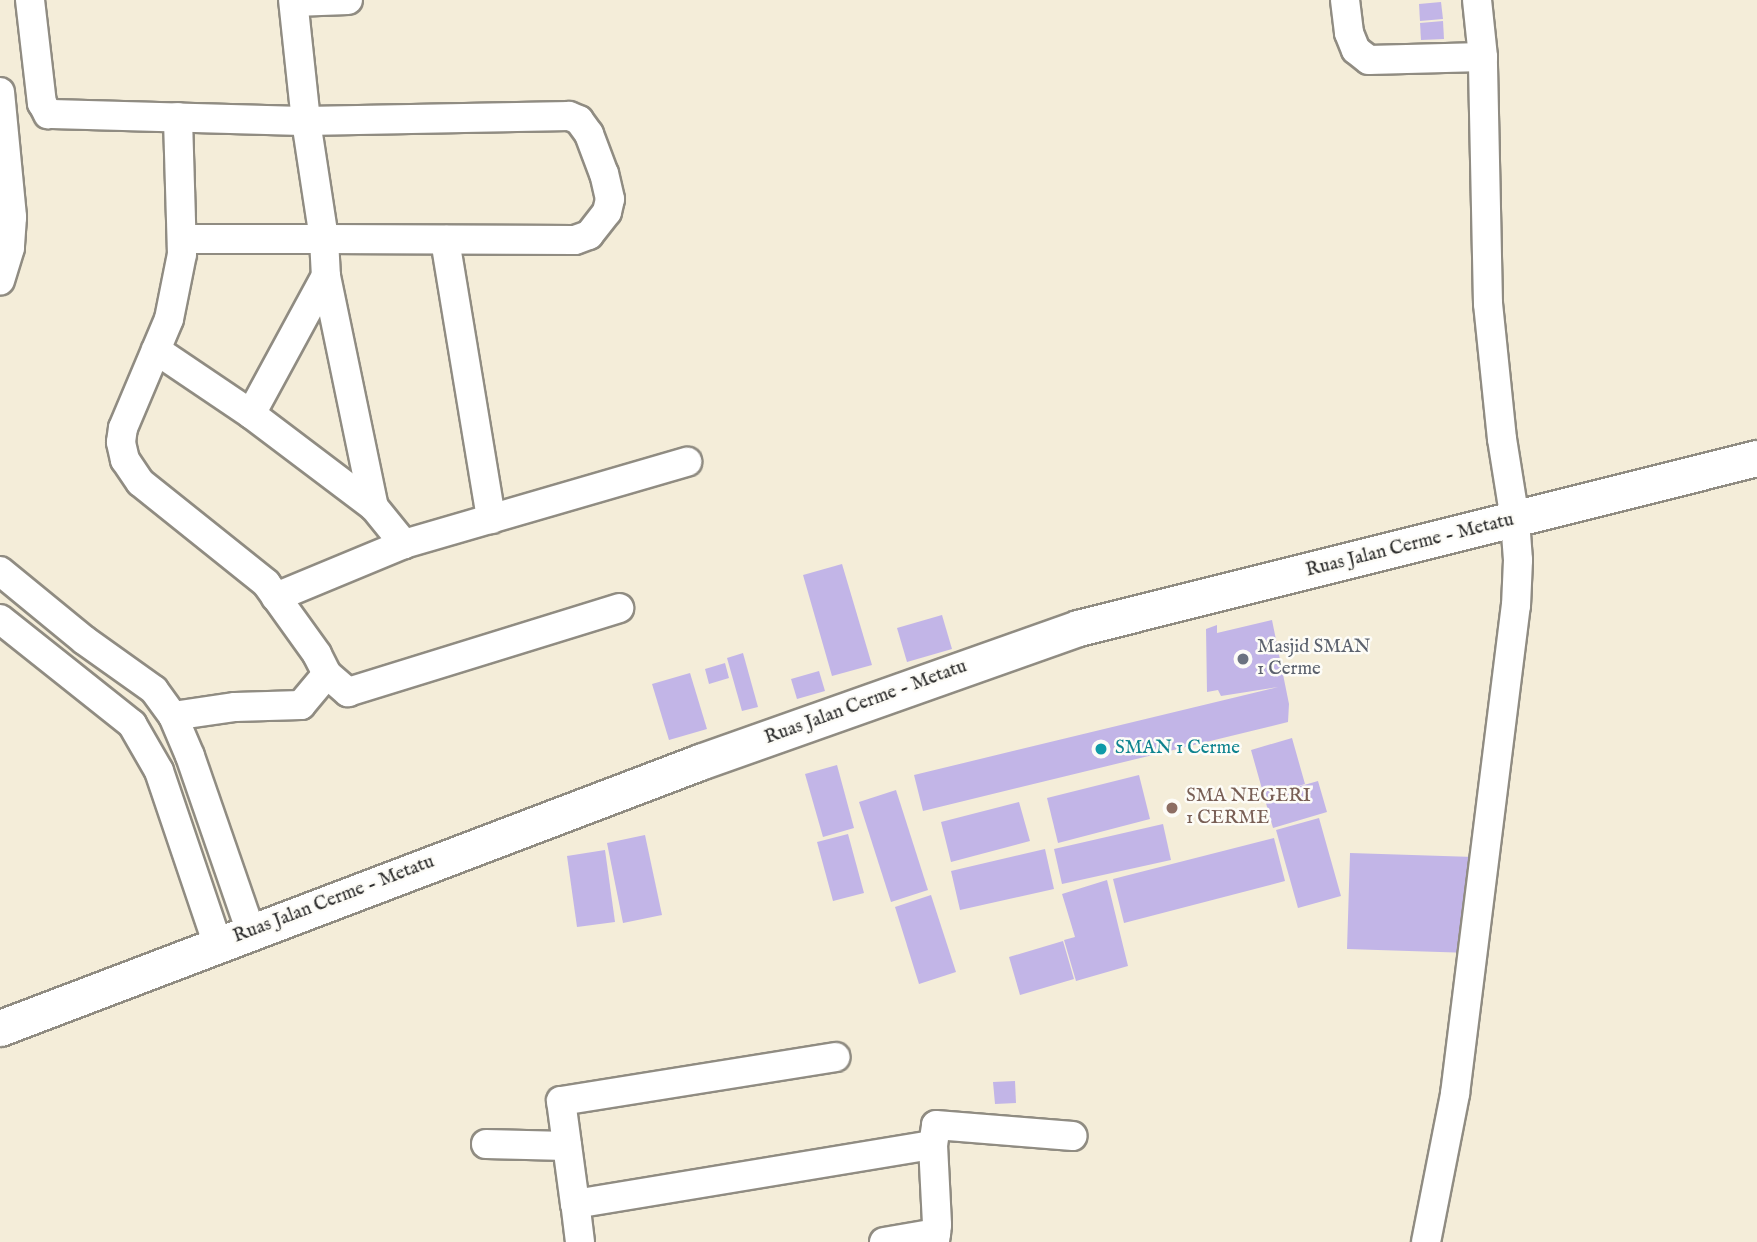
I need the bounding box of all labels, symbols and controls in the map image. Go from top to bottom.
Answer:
street label: Ruas Jalan Cerme - Metatu [1304,509,1516,583]
place label: Masjid SMAN 1 Cerme [1257,637,1370,681]
marker: Masjid SMAN 1 Cerme [1235,651,1251,667]
street label: Ruas Jalan Cerme - Metatu [762,656,970,750]
place label: SMAN 1 Cerme [1115,738,1240,760]
marker: SMAN 1 Cerme [1093,741,1109,757]
place label: SMA NEGERI 1 CERME [1186,786,1311,830]
marker: SMA NEGERI 1 CERME [1164,800,1180,816]
street label: Ruas Jalan Cerme - Metatu [230,851,438,949]

